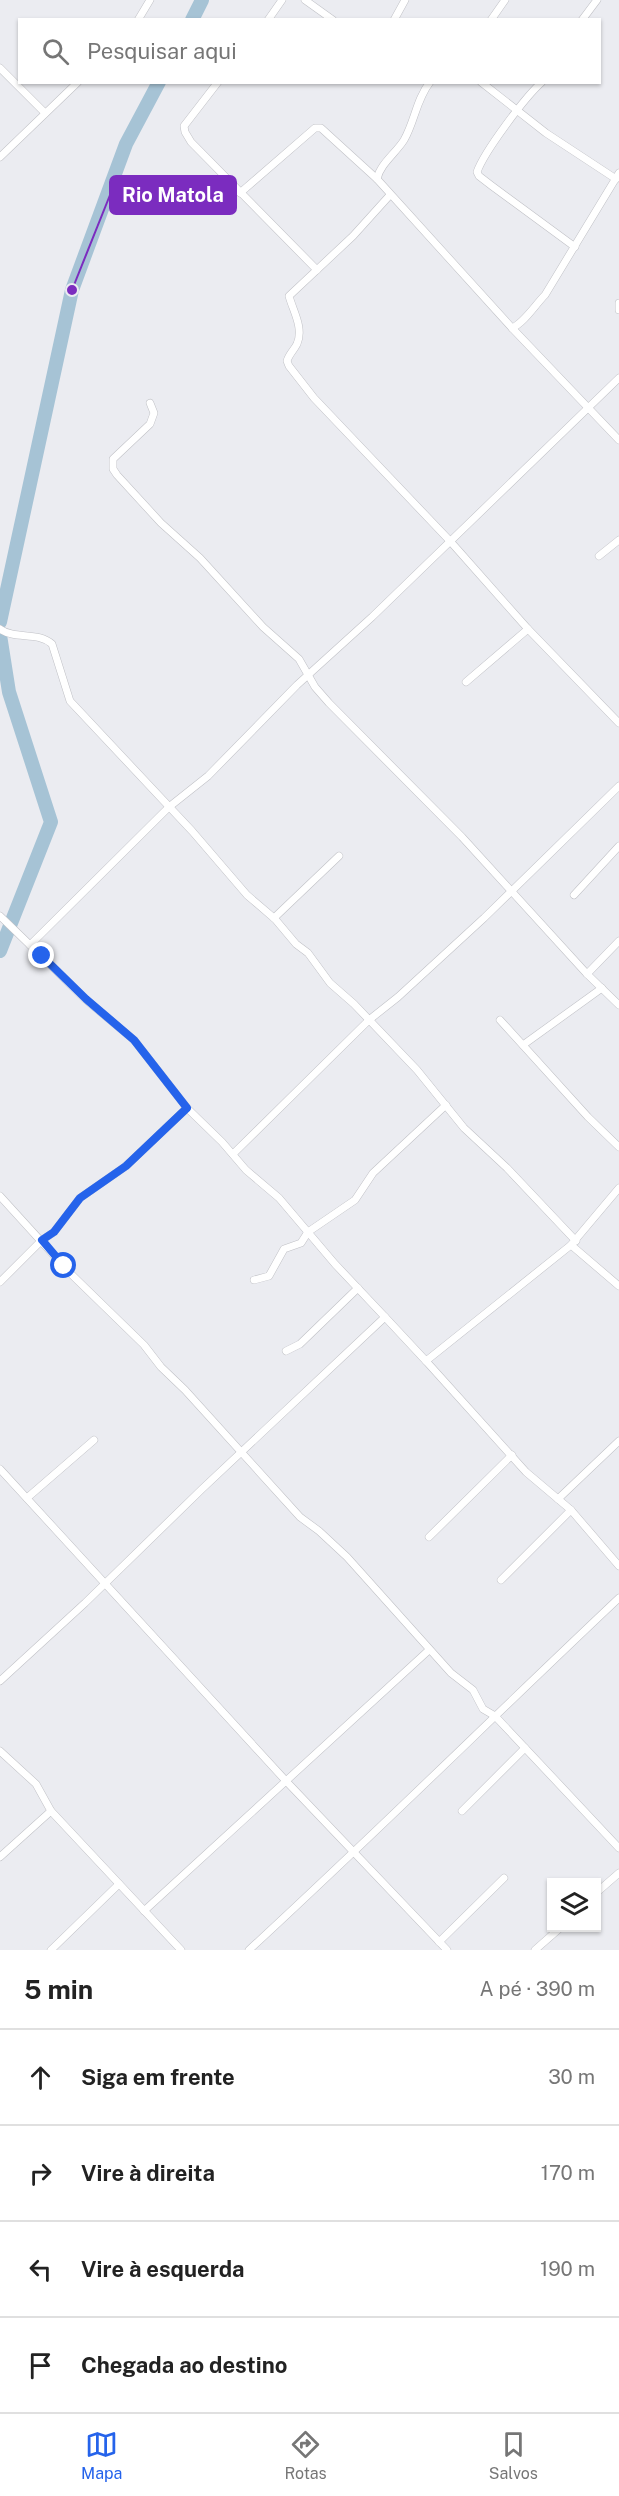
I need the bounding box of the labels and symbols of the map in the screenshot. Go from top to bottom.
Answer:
callout: Rio Matola [110,176,236,214]
text: Rio Matola [122,183,224,207]
route end [28,942,54,968]
route start [50,1252,76,1278]

